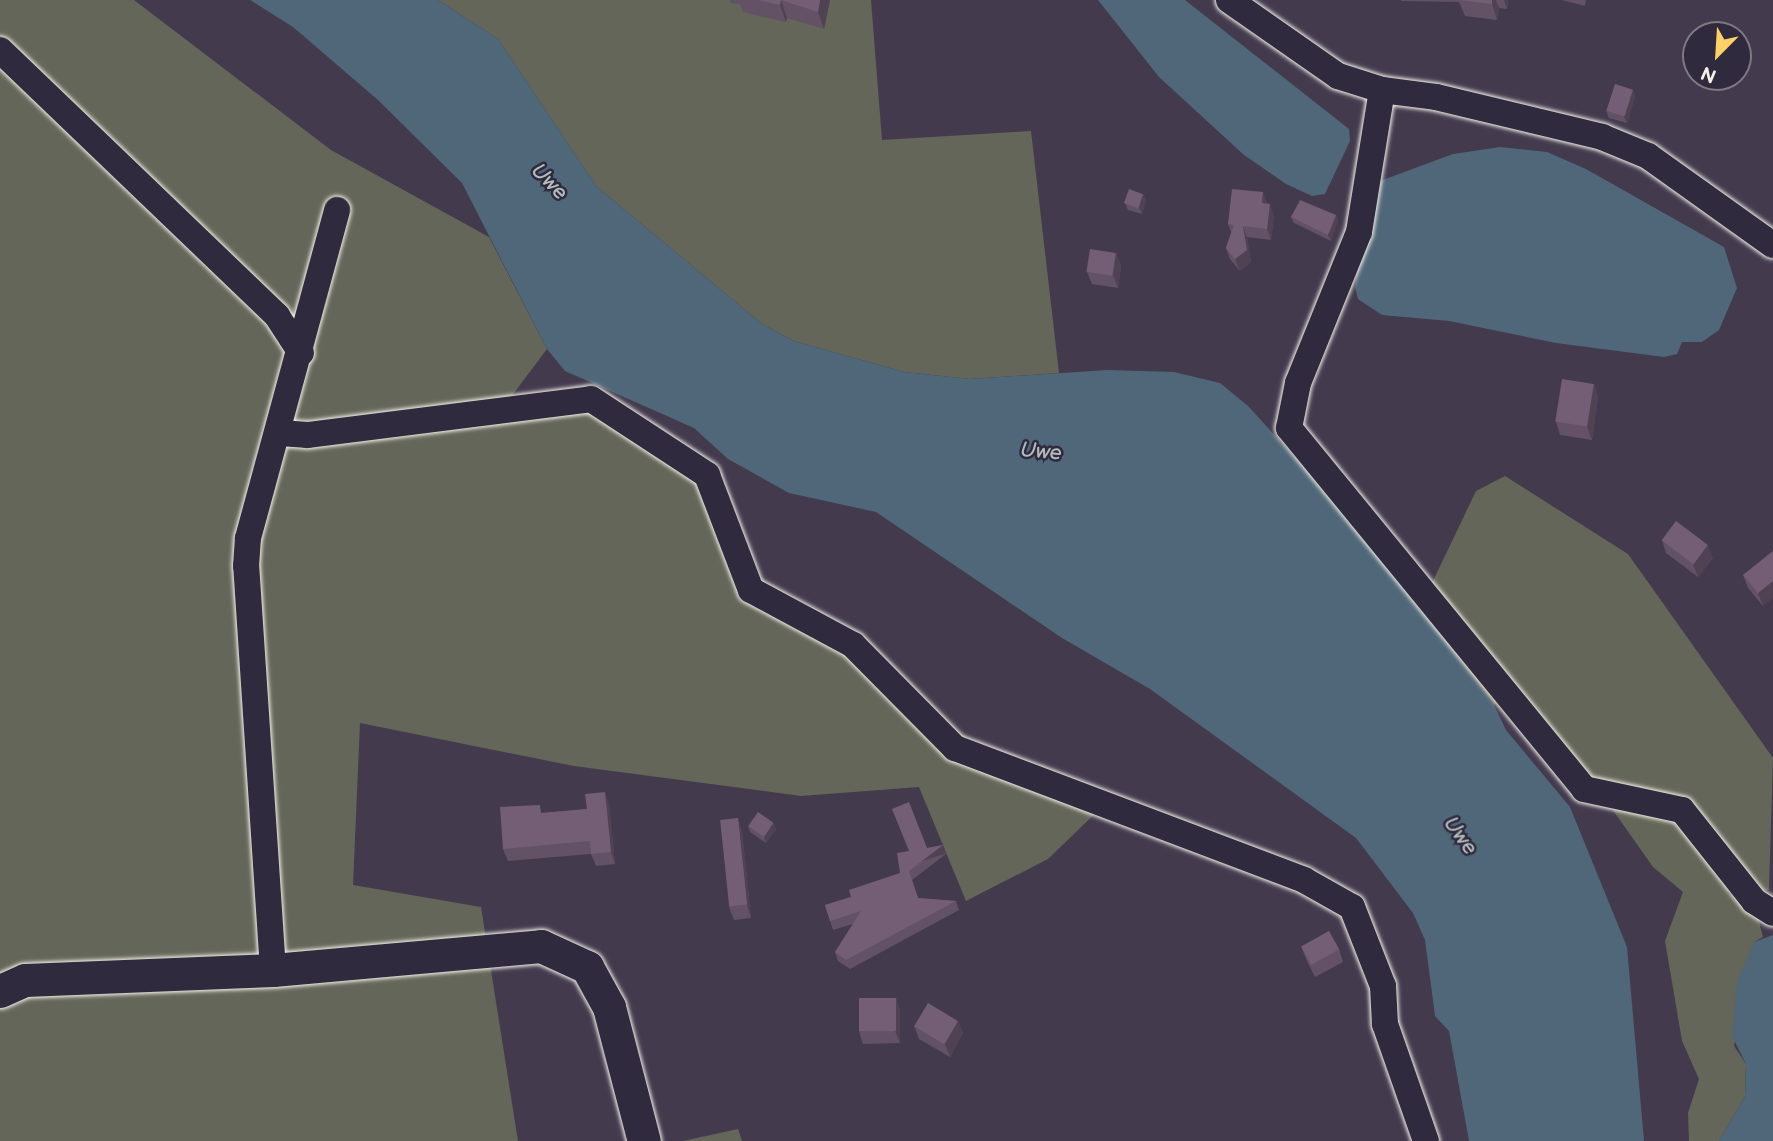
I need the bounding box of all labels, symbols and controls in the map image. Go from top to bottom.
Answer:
north arrow [1682,21,1752,91]
text: N [1698,60,1720,87]
water label: Uwe [526,158,572,206]
water label: Uwe [1019,438,1063,466]
water label: Uwe [1438,812,1482,860]

